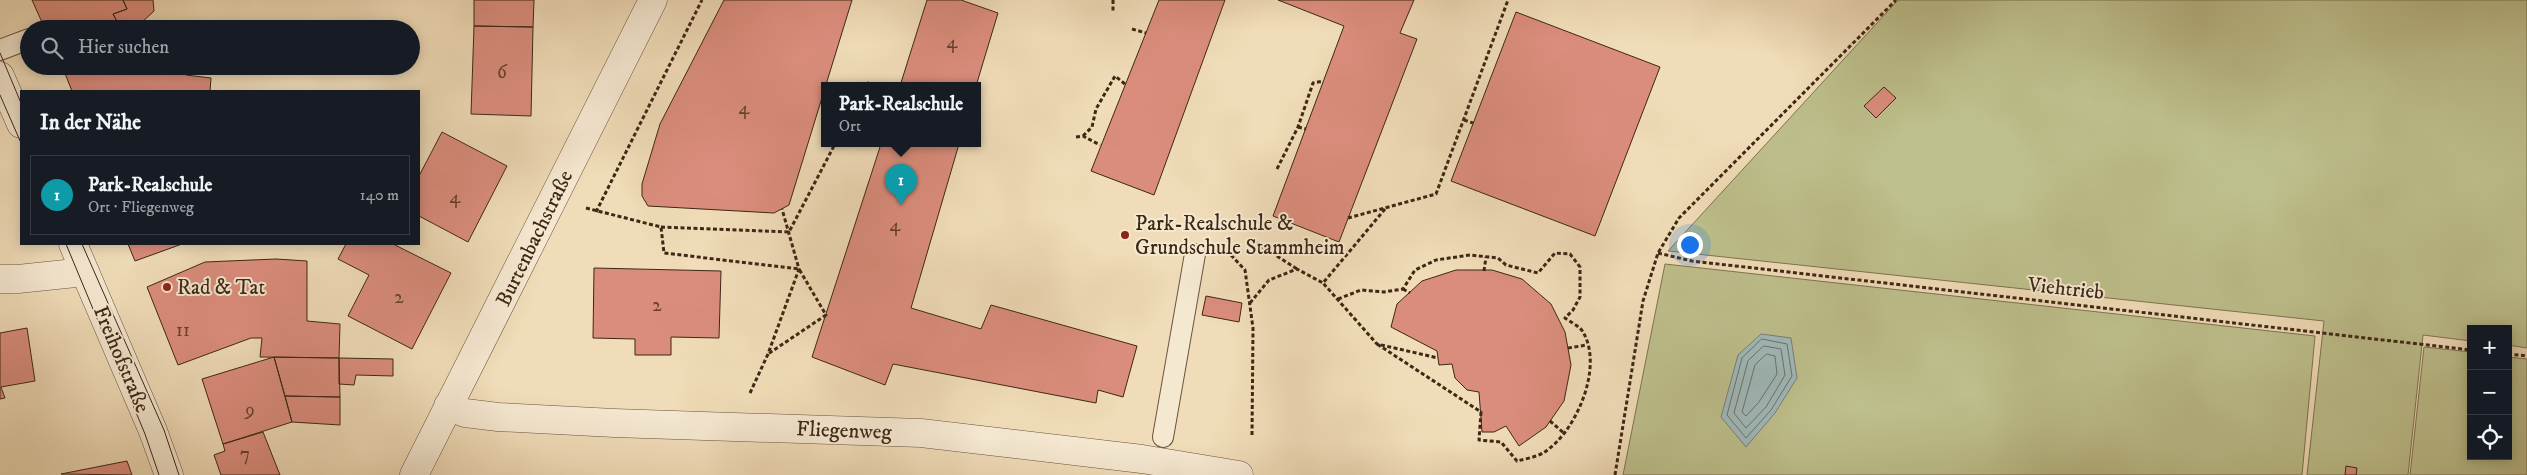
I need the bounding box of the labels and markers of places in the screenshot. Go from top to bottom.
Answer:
pin: 1 [885,164,917,205]
place label: Park-Realschule & Grundschule Stammheim [1135,211,1345,261]
marker: Park-Realschule & Grundschule Stammheim [1119,229,1131,241]
place label: Rad & Tat [177,275,265,301]
marker: Rad & Tat [161,281,173,293]

